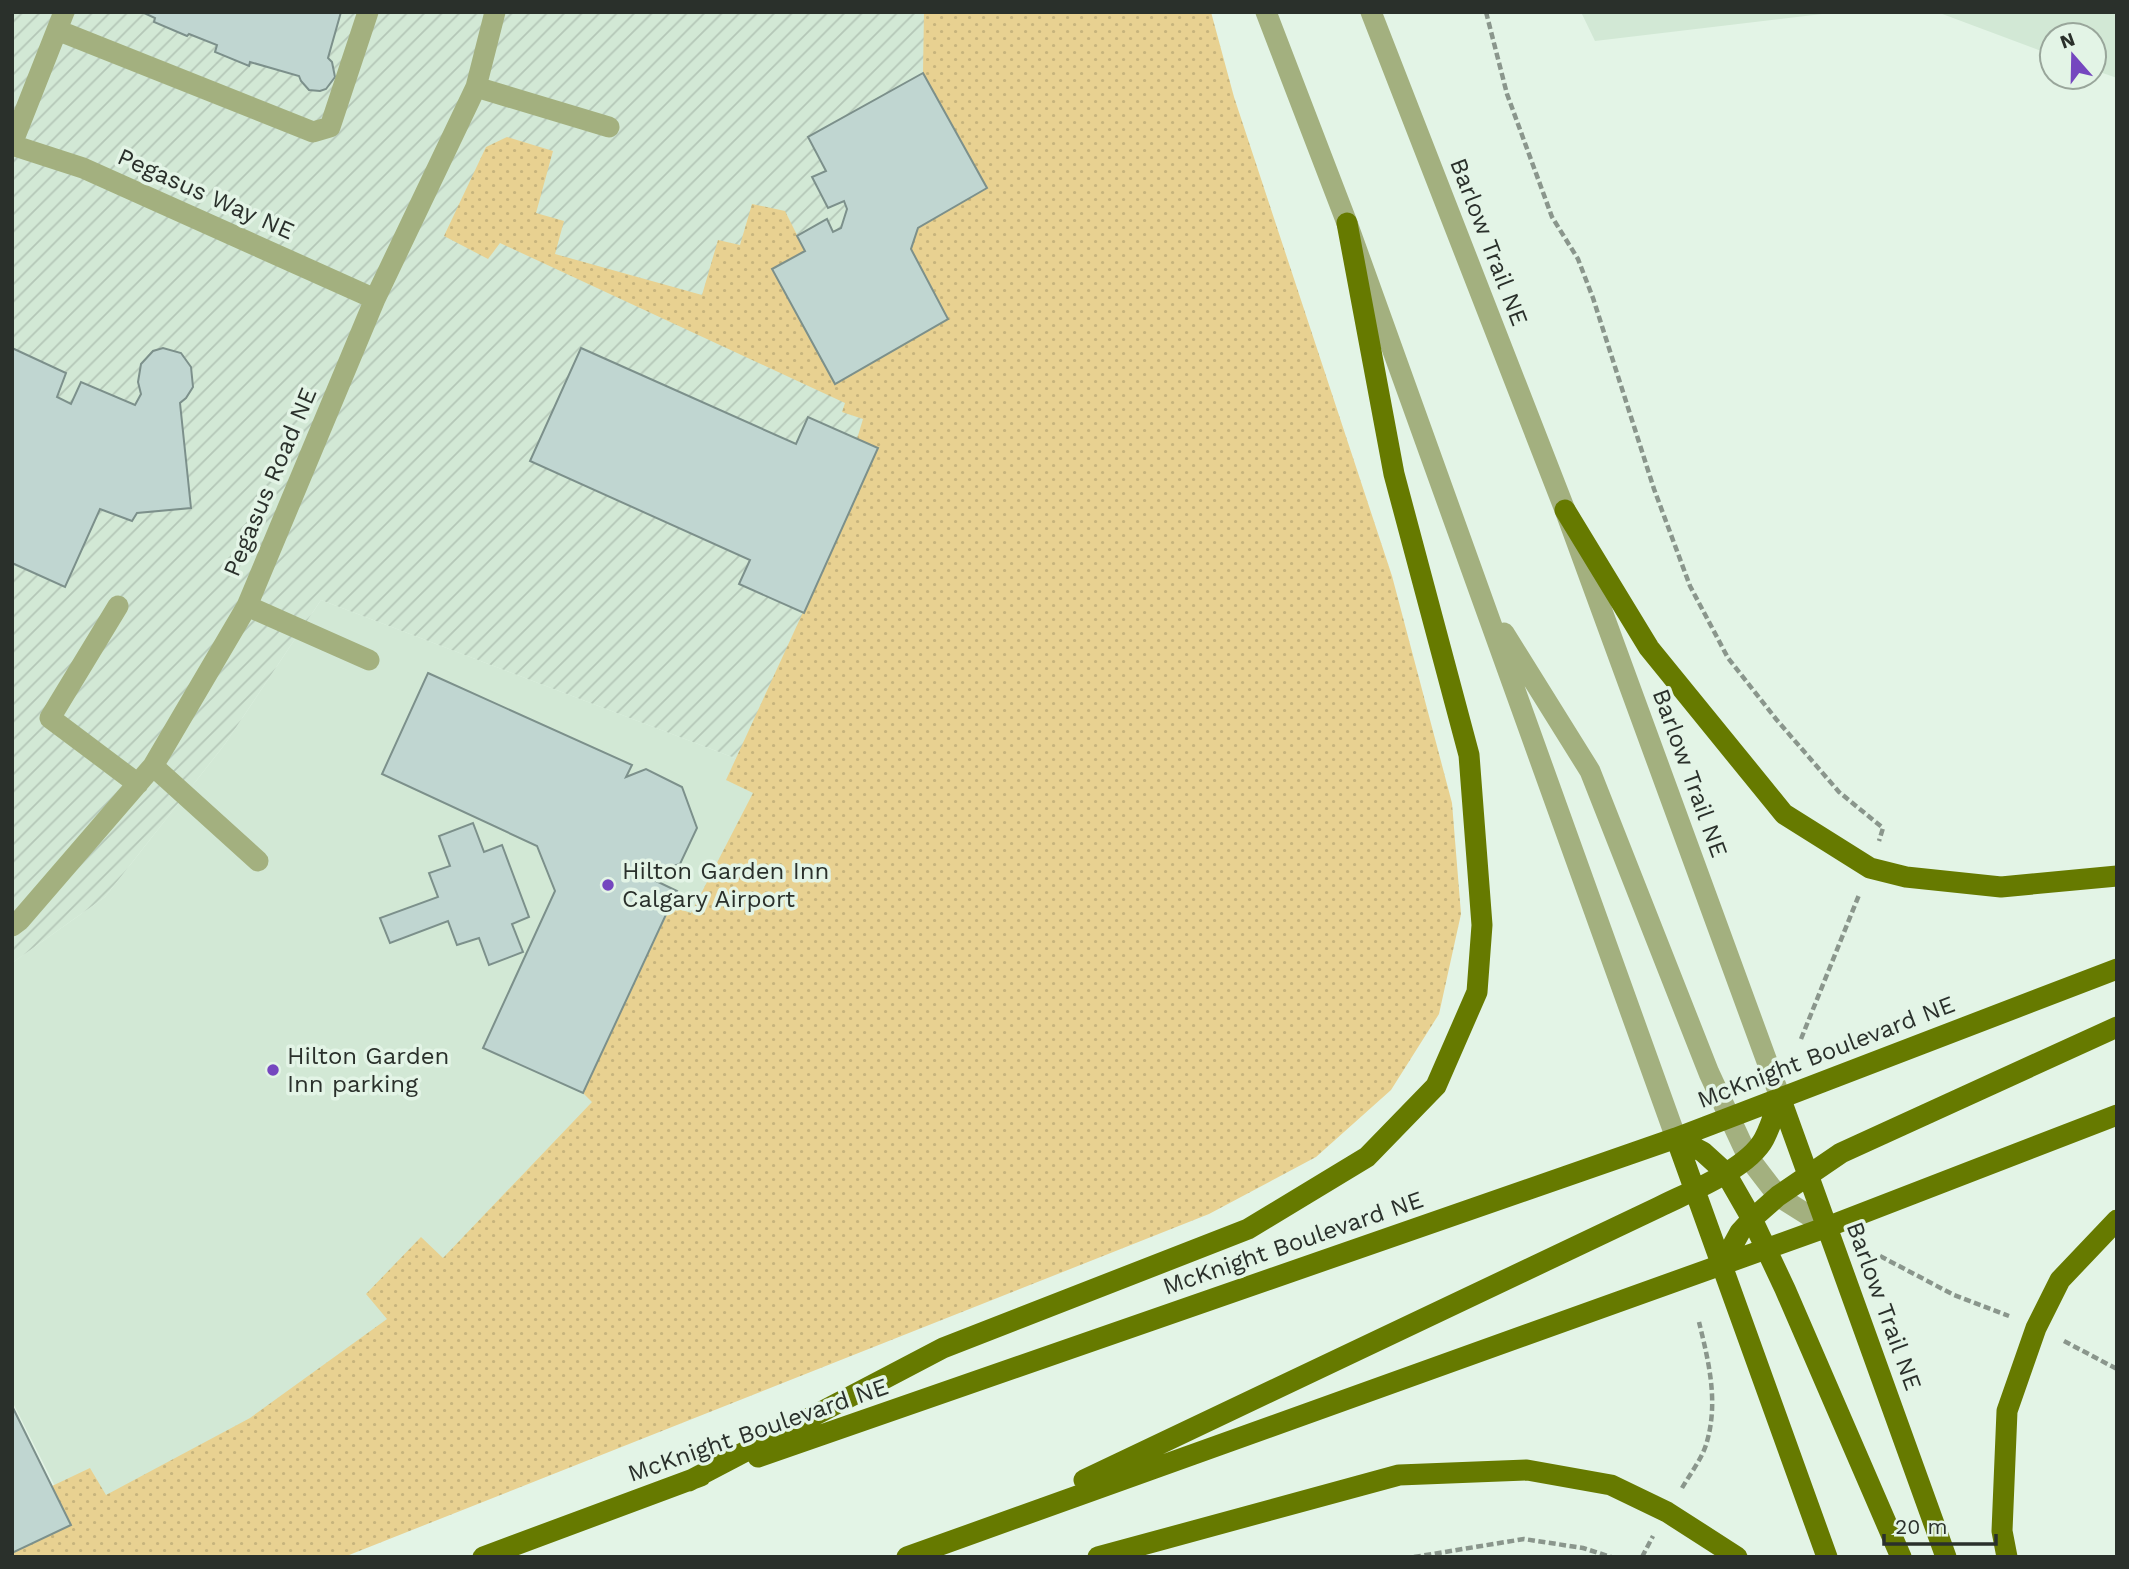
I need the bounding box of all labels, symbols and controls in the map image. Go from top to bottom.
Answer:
north arrow [2038,21,2108,91]
text: N [2057,27,2078,54]
street label: Pegasus Way NE [113,143,299,245]
street label: Barlow Trail NE [1444,154,1534,330]
street label: Pegasus Road NE [218,383,322,581]
street label: Barlow Trail NE [1647,685,1733,861]
place label: Hilton Garden Inn Calgary Airport [622,857,829,913]
marker: Hilton Garden Inn Calgary Airport [600,877,616,893]
street label: McKnight Boulevard NE [1693,990,1959,1114]
place label: Hilton Garden Inn parking [287,1042,449,1098]
marker: Hilton Garden Inn parking [265,1062,281,1078]
street label: McKnight Boulevard NE [1159,1185,1427,1301]
street label: Barlow Trail NE [1841,1218,1927,1394]
street label: McKnight Boulevard NE [624,1372,892,1488]
scale bar [1884,1502,1996,1546]
text: 20 m [1895,1514,1947,1539]

